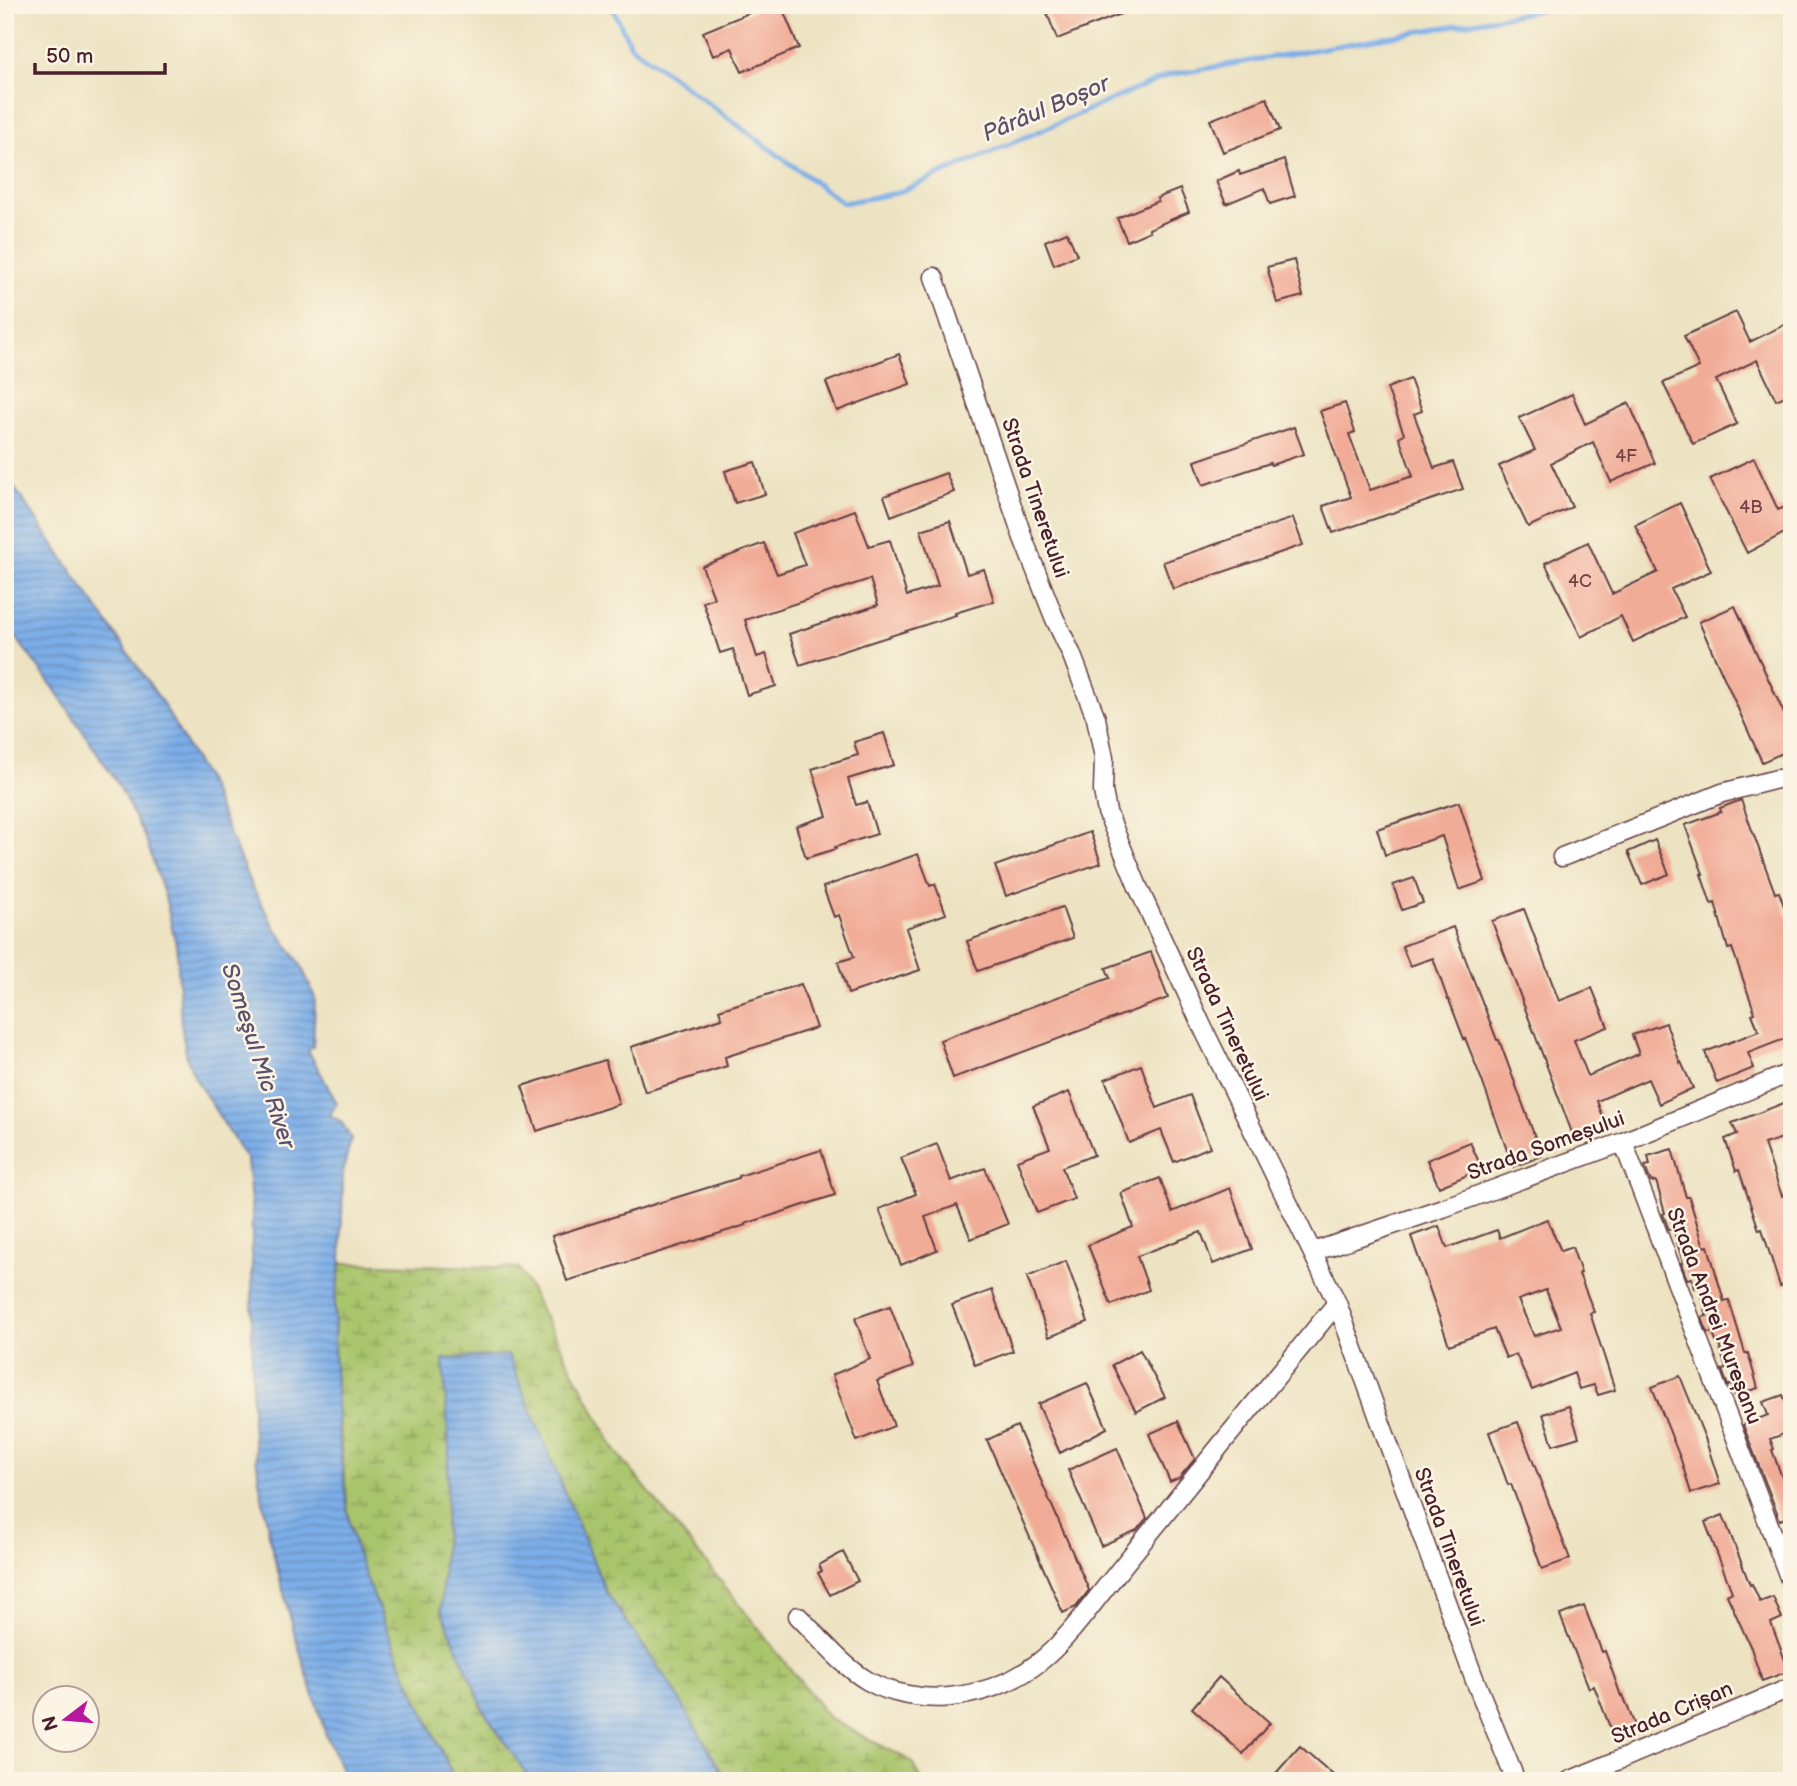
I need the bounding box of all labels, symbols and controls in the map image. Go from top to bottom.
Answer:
scale bar [35,32,164,76]
text: 50 m [46,44,93,69]
water label: Pârâul Boșor [978,69,1115,148]
street label: Strada Tineretului [996,415,1074,581]
house number: 4F [1615,446,1637,467]
house number: 4B [1739,497,1763,518]
house number: 4C [1568,571,1592,592]
street label: Strada Tineretului [1180,943,1274,1105]
water label: Someşul Mic River [215,960,302,1154]
street label: Strada Someșului [1464,1106,1628,1186]
street label: Strada Andrei Mureșanu [1661,1204,1767,1428]
street label: Strada Tineretului [1409,1464,1489,1630]
street label: Strada Crișan [1608,1676,1736,1750]
north arrow [32,1684,102,1754]
text: N [38,1713,64,1733]

